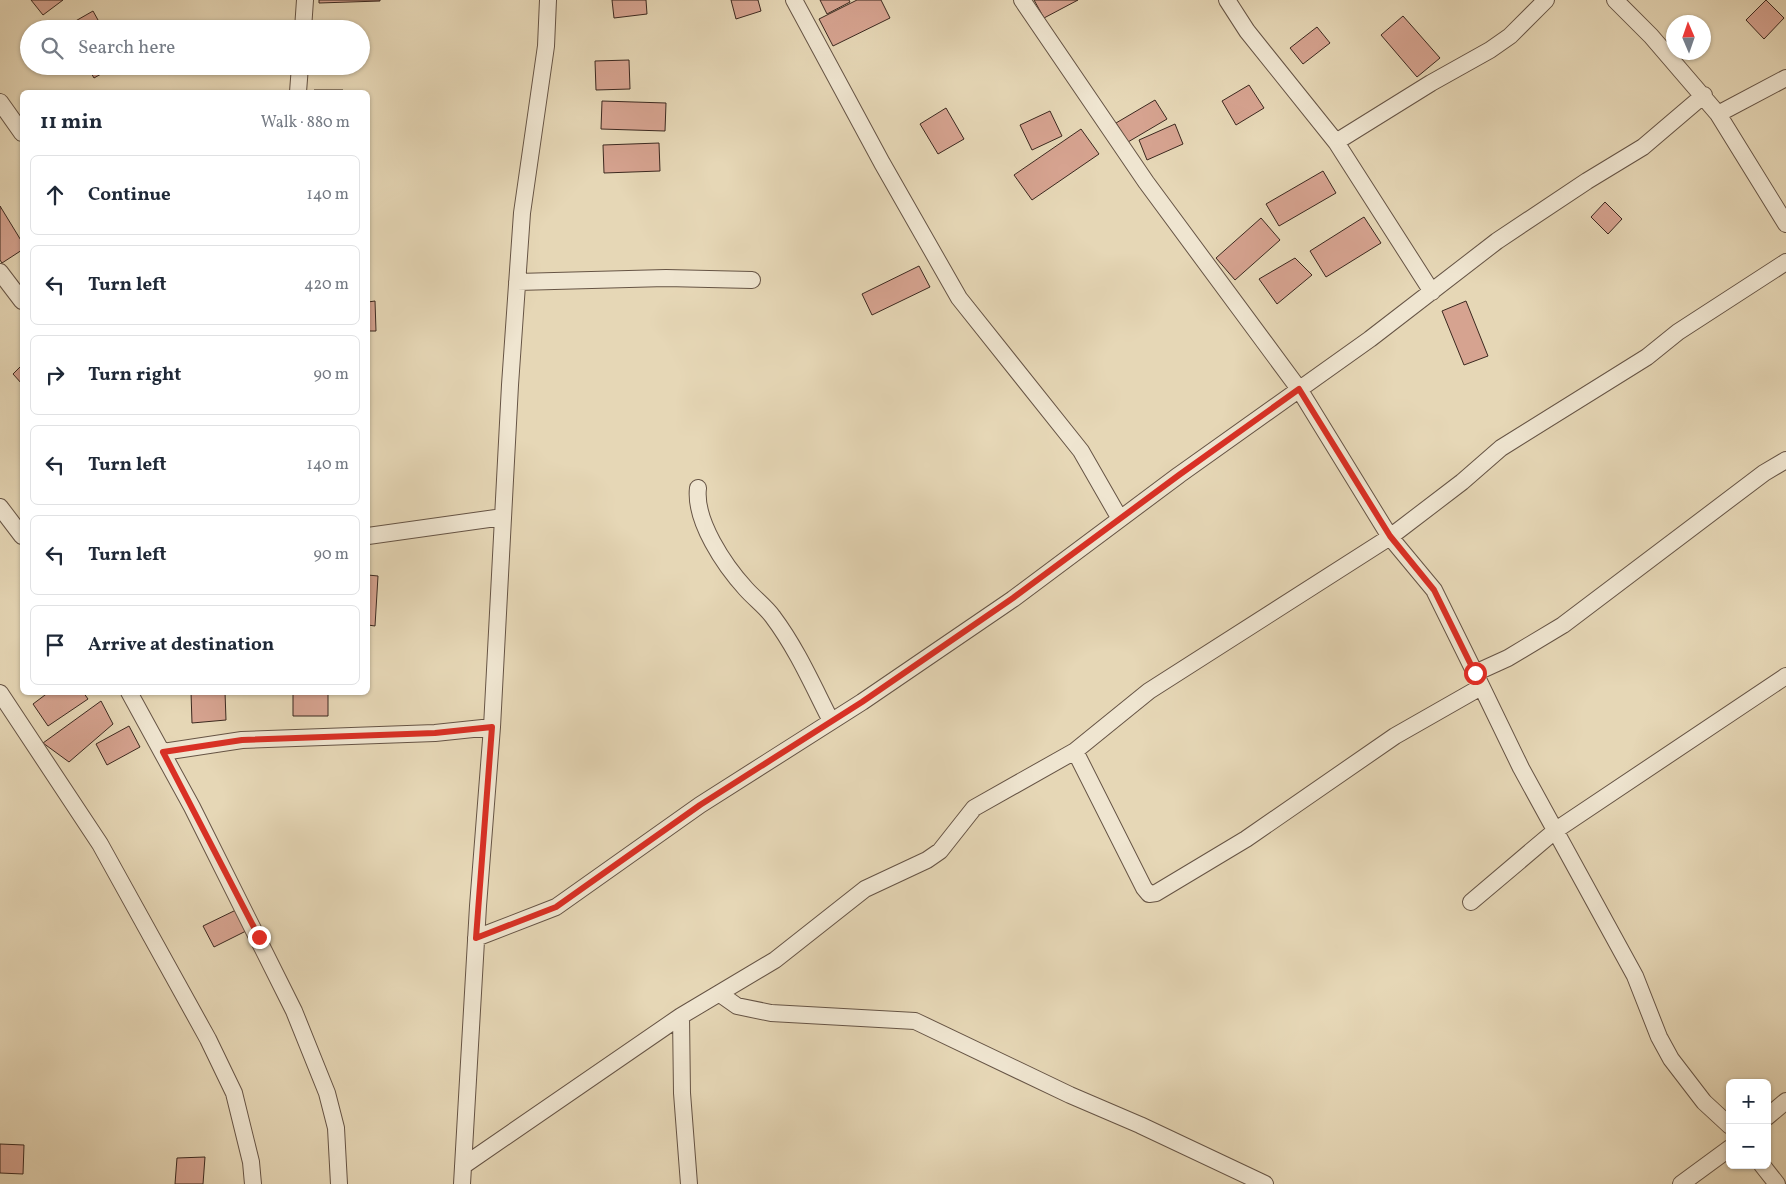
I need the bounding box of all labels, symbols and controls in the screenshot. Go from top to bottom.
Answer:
north arrow [1666,15,1711,60]
search box [20,20,370,75]
icon: search [38,34,66,62]
text: Search here [78,35,175,61]
text: 11 min [40,108,103,137]
text: Walk · 880 m [261,112,350,134]
icon: ahead [41,181,69,209]
text: Continue [88,182,171,208]
text: 140 m [307,184,349,206]
icon: left [41,271,69,299]
text: Turn left [88,272,167,298]
text: 420 m [304,274,349,296]
icon: right [41,361,69,389]
text: Turn right [88,362,181,388]
text: 90 m [313,364,349,386]
icon: left [41,451,69,479]
text: Turn left [88,452,167,478]
text: 140 m [307,454,349,476]
icon: left [41,541,69,569]
text: Turn left [88,542,167,568]
text: 90 m [313,544,349,566]
icon: arrive [41,631,69,659]
text: Arrive at destination [88,632,274,658]
route start [1464,662,1487,685]
route end [248,926,271,949]
map controls [1726,1079,1771,1169]
button: + [1726,1079,1771,1124]
button: − [1726,1124,1771,1169]

